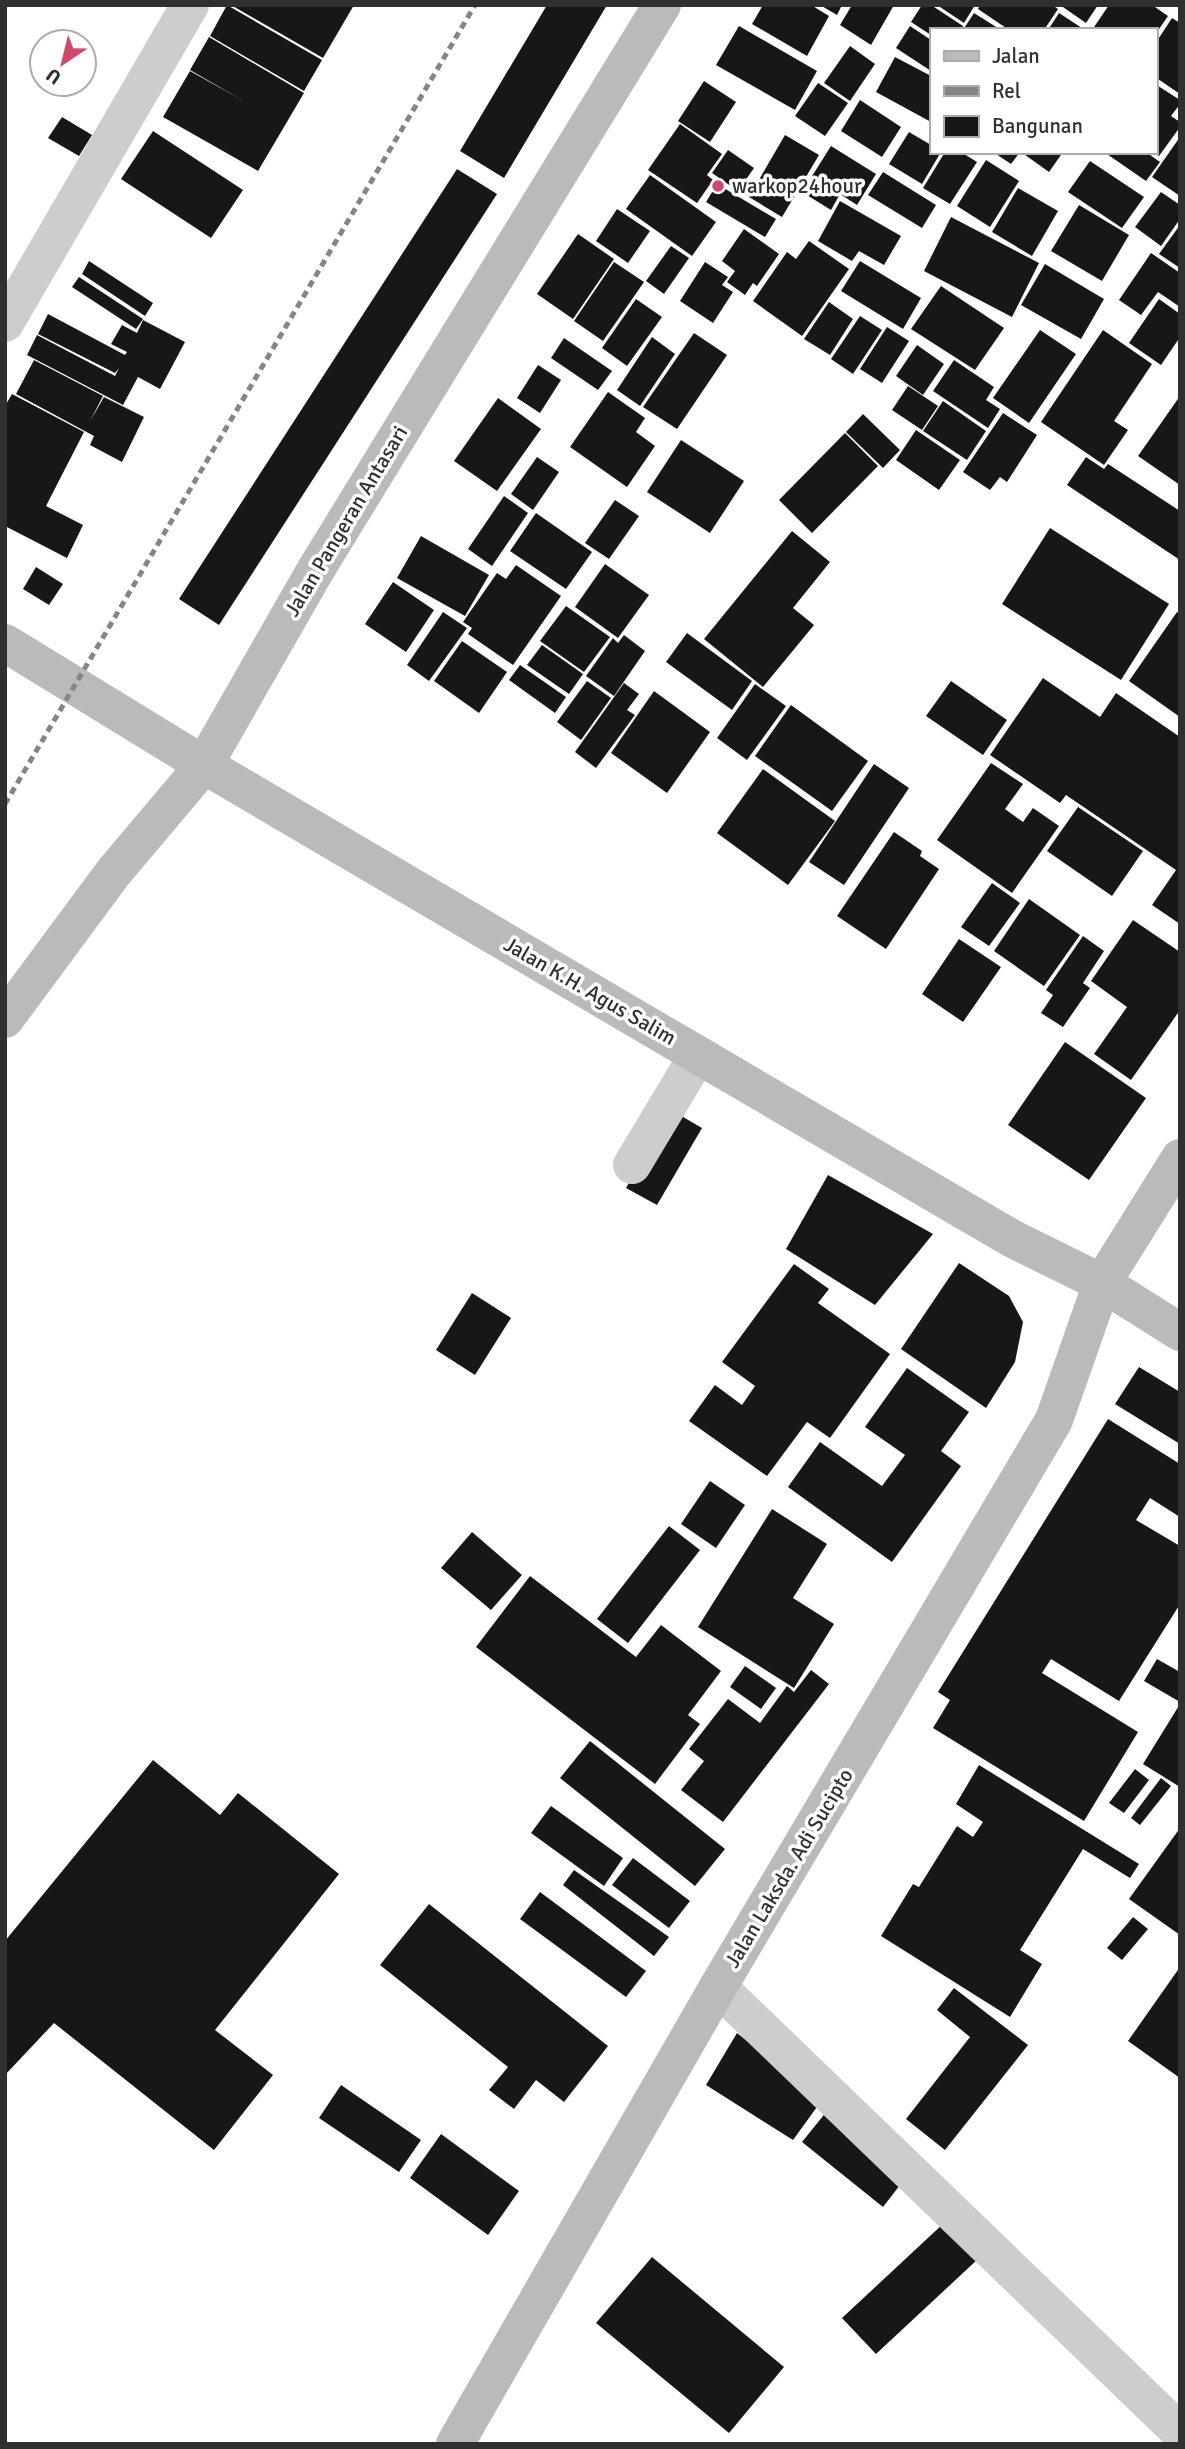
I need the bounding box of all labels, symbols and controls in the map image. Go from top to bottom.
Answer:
north arrow [28,28,98,98]
legend [930,28,1157,154]
text: Jalan [992,43,1040,69]
text: U [42,63,66,90]
text: Rel [992,78,1021,104]
text: Bangunan [992,113,1083,139]
place label: warkop24hour [732,173,862,199]
marker: warkop24hour [710,178,726,194]
street label: Jalan Pangeran Antasari [279,421,413,621]
street label: Jalan K.H. Agus Salim [499,931,681,1051]
street label: Jalan Laksda. Adi Sucipto [719,1764,859,1972]

